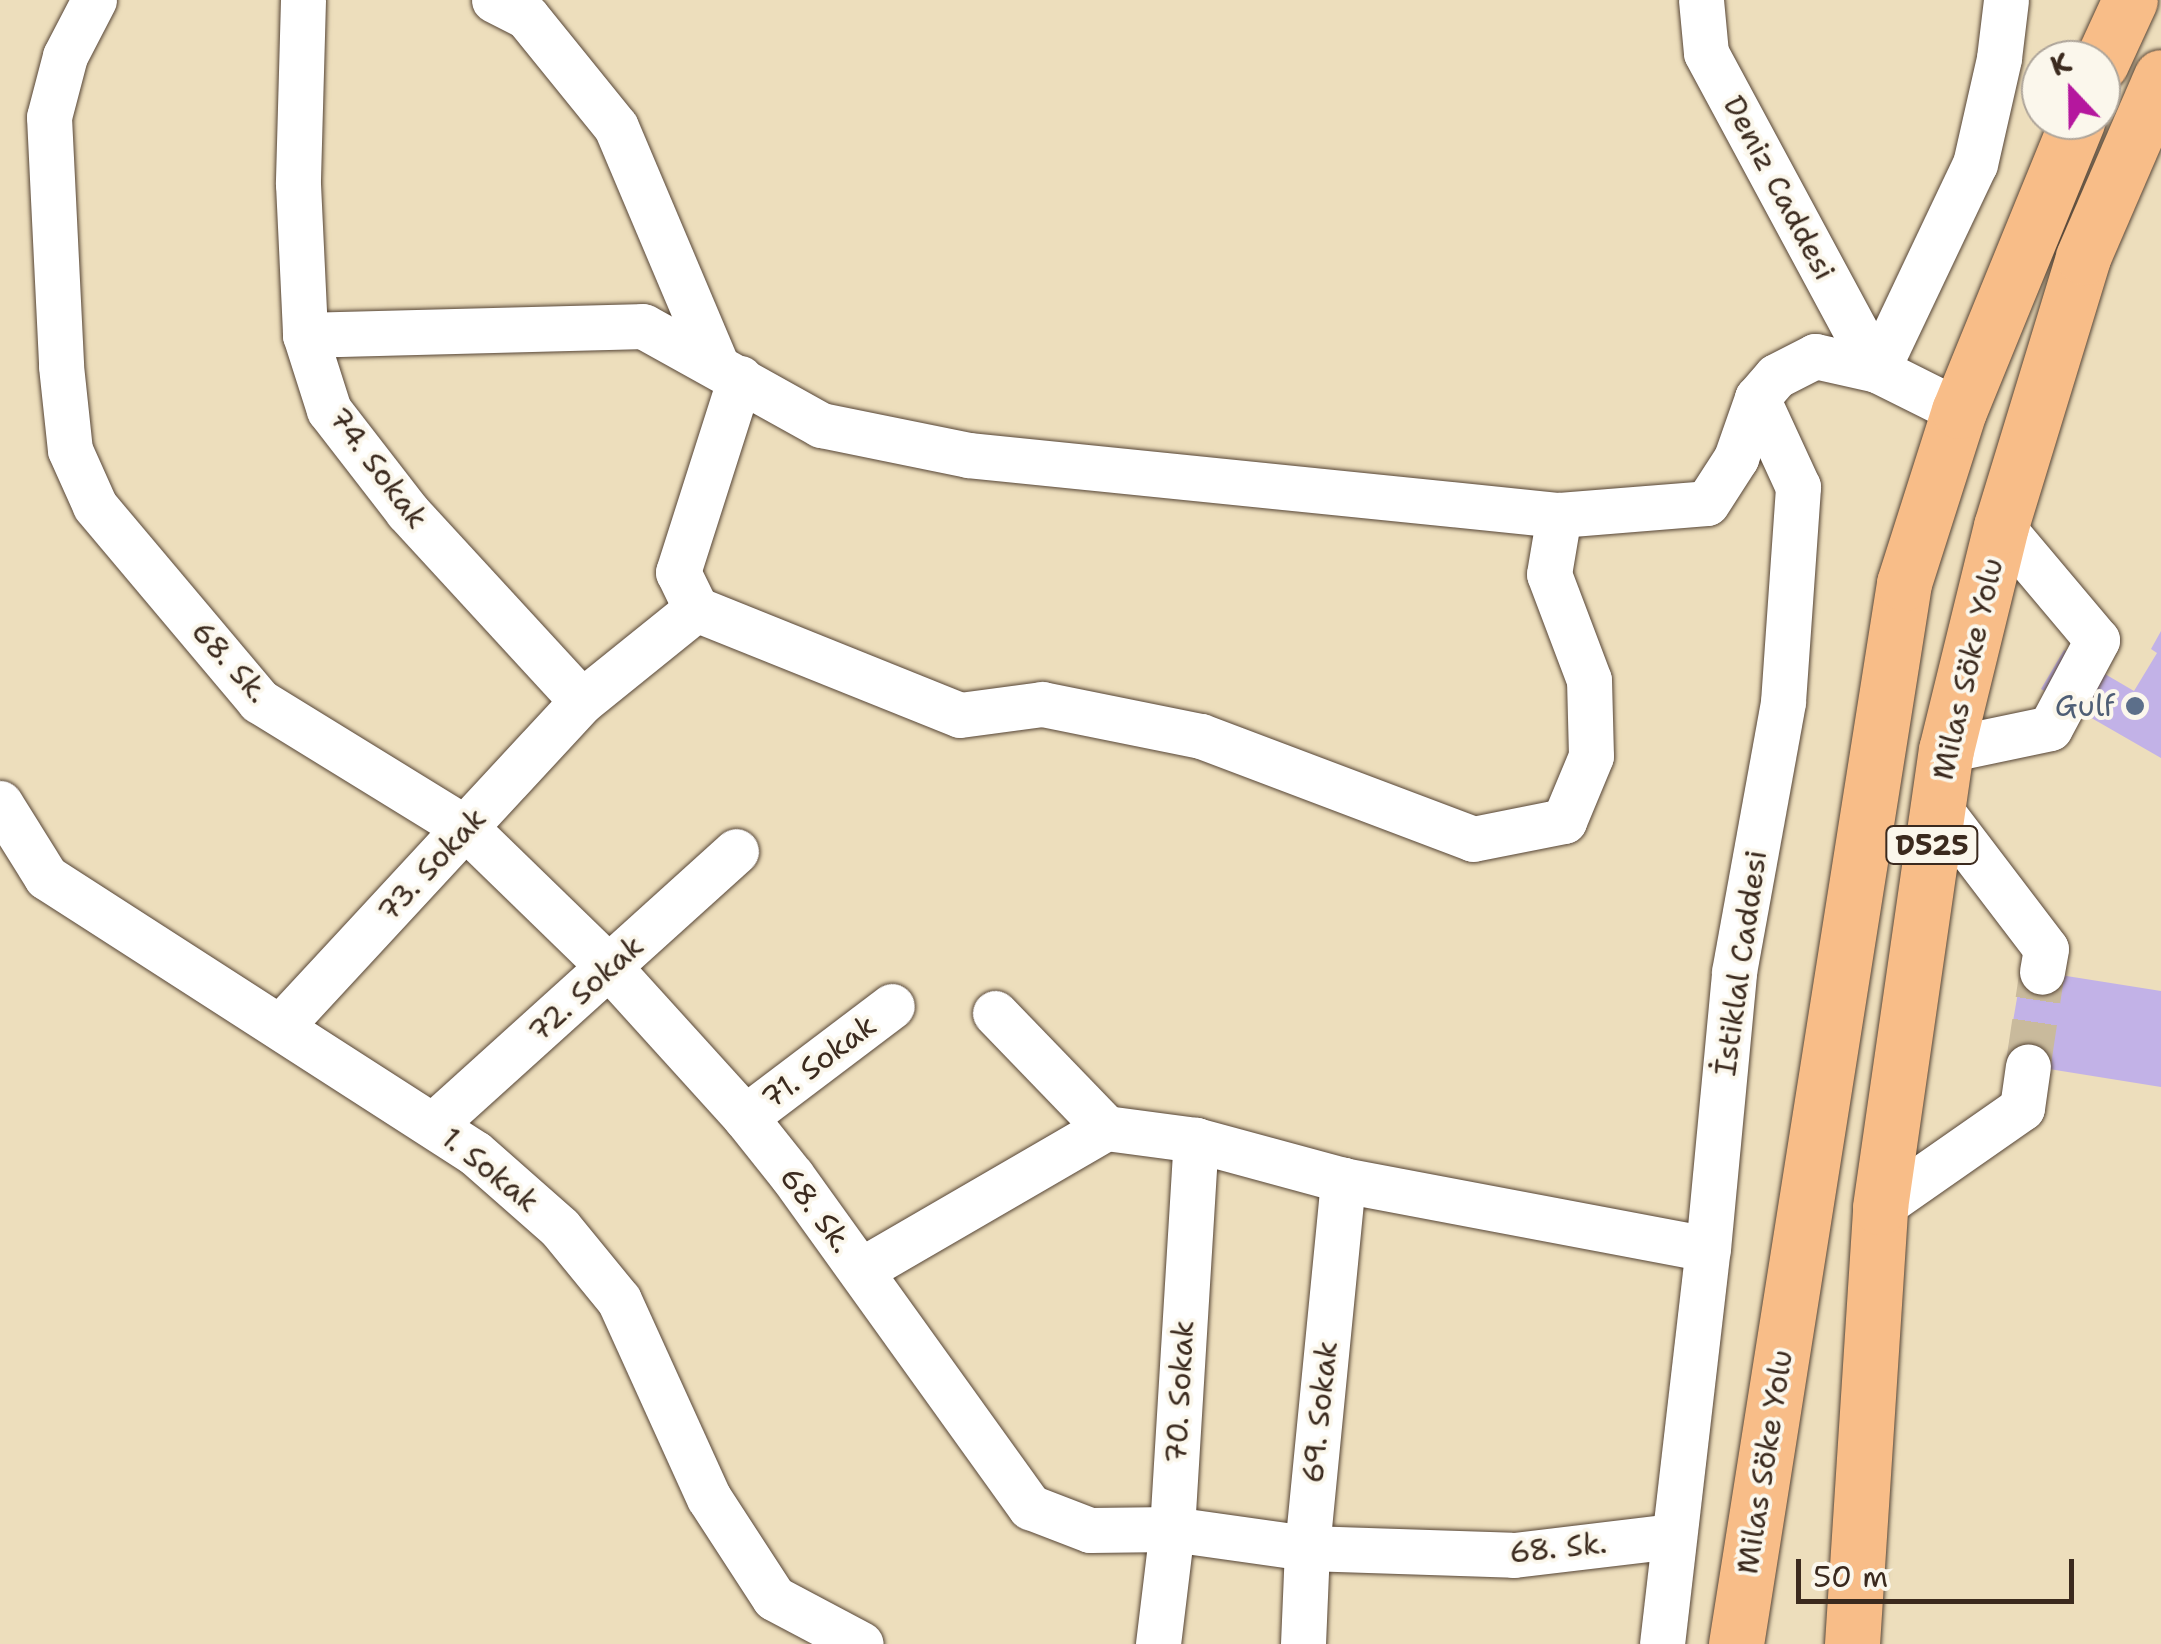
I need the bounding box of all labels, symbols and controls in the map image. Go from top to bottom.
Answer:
north arrow [2021,40,2121,140]
text: K [2045,43,2076,85]
street label: Deniz Caddesi [1715,90,1843,286]
street label: 74. Sokak [321,400,435,536]
street label: Milas Söke Yolu [1925,555,2011,783]
street label: 68. Sk. [184,614,276,710]
place label: Gulf [2055,688,2115,724]
marker: Gulf [2124,695,2146,717]
street label: 73. Sokak [370,801,494,929]
road number: D525 [1884,822,1980,868]
street label: İstiklal Caddesi [1707,848,1775,1078]
street label: 72. Sokak [521,928,651,1050]
street label: 71. Sokak [755,1007,883,1117]
street label: 1. Sokak [434,1120,546,1220]
street label: 68. Sk. [772,1160,860,1260]
street label: 70. Sokak [1158,1319,1202,1465]
street label: 69. Sokak [1295,1339,1345,1485]
street label: Milas Söke Yolu [1729,1347,1801,1577]
street label: 68. Sk. [1508,1525,1608,1571]
scale bar [1801,1539,2078,1601]
text: 50 m [1813,1556,1888,1597]

